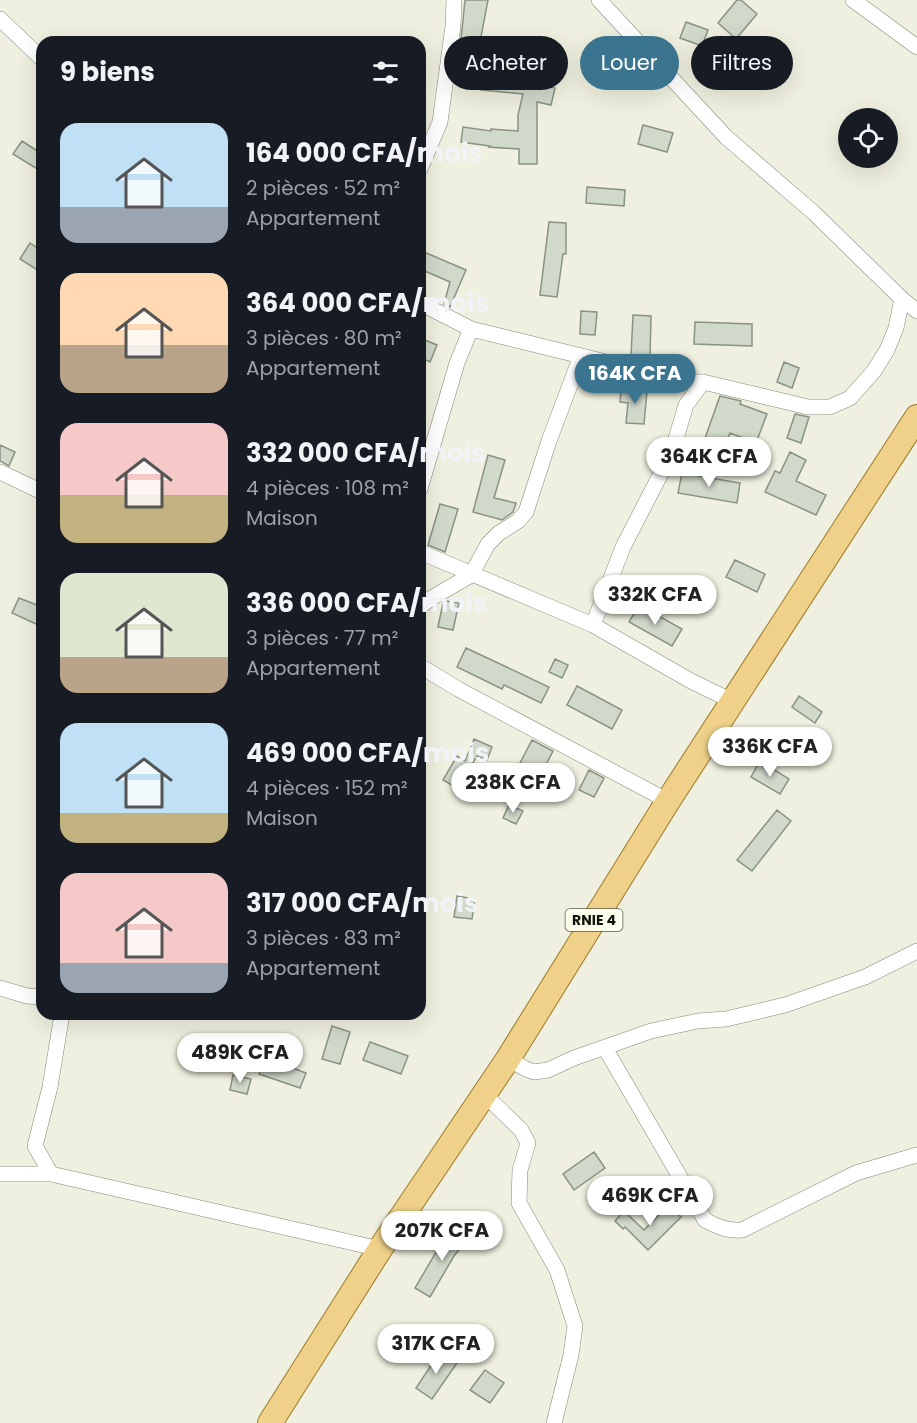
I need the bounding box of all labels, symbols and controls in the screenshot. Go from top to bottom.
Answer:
chip: Acheter [444,36,568,90]
chip: Louer [580,36,679,90]
chip: Filtres [691,36,793,90]
text: 9 biens [60,54,155,90]
icon: filters [369,56,402,89]
map controls [838,108,898,168]
button: locate [838,108,898,168]
text: 164 000 CFA/mois [246,135,483,171]
icon: home [108,147,180,219]
text: 2 pièces · 52 m² [246,174,400,202]
text: Appartement [246,204,380,232]
text: 364 000 CFA/mois [246,285,489,321]
icon: home [108,297,180,369]
text: 3 pièces · 80 m² [246,324,402,352]
text: Appartement [246,354,380,382]
pin: 164K CFA [573,354,697,405]
text: 164K CFA [589,359,681,387]
text: 332 000 CFA/mois [246,435,485,471]
pin: 364K CFA [647,437,771,488]
text: 364K CFA [660,442,758,470]
icon: home [108,447,180,519]
text: 4 pièces · 108 m² [246,474,409,502]
text: Maison [246,504,318,532]
pin: 332K CFA [593,575,717,626]
text: 332K CFA [608,580,702,608]
text: 336 000 CFA/mois [246,585,487,621]
icon: home [108,597,180,669]
text: 3 pièces · 77 m² [246,624,398,652]
text: Appartement [246,654,380,682]
pin: 336K CFA [708,727,832,778]
text: 336K CFA [722,732,818,760]
text: 469 000 CFA/mois [246,735,489,771]
icon: home [108,747,180,819]
pin: 238K CFA [451,763,575,814]
text: 238K CFA [465,768,561,796]
text: 4 pièces · 152 m² [246,774,408,802]
text: Maison [246,804,318,832]
text: 317 000 CFA/mois [246,885,479,921]
icon: home [108,897,180,969]
road number: RNIE 4 [566,909,622,931]
text: 3 pièces · 83 m² [246,924,401,952]
text: Appartement [246,954,380,982]
pin: 489K CFA [178,1033,302,1084]
text: 489K CFA [191,1038,289,1066]
pin: 469K CFA [588,1176,712,1227]
text: 469K CFA [601,1181,699,1209]
pin: 207K CFA [380,1211,504,1262]
text: 207K CFA [395,1216,489,1244]
pin: 317K CFA [374,1324,498,1375]
text: 317K CFA [391,1329,481,1357]

